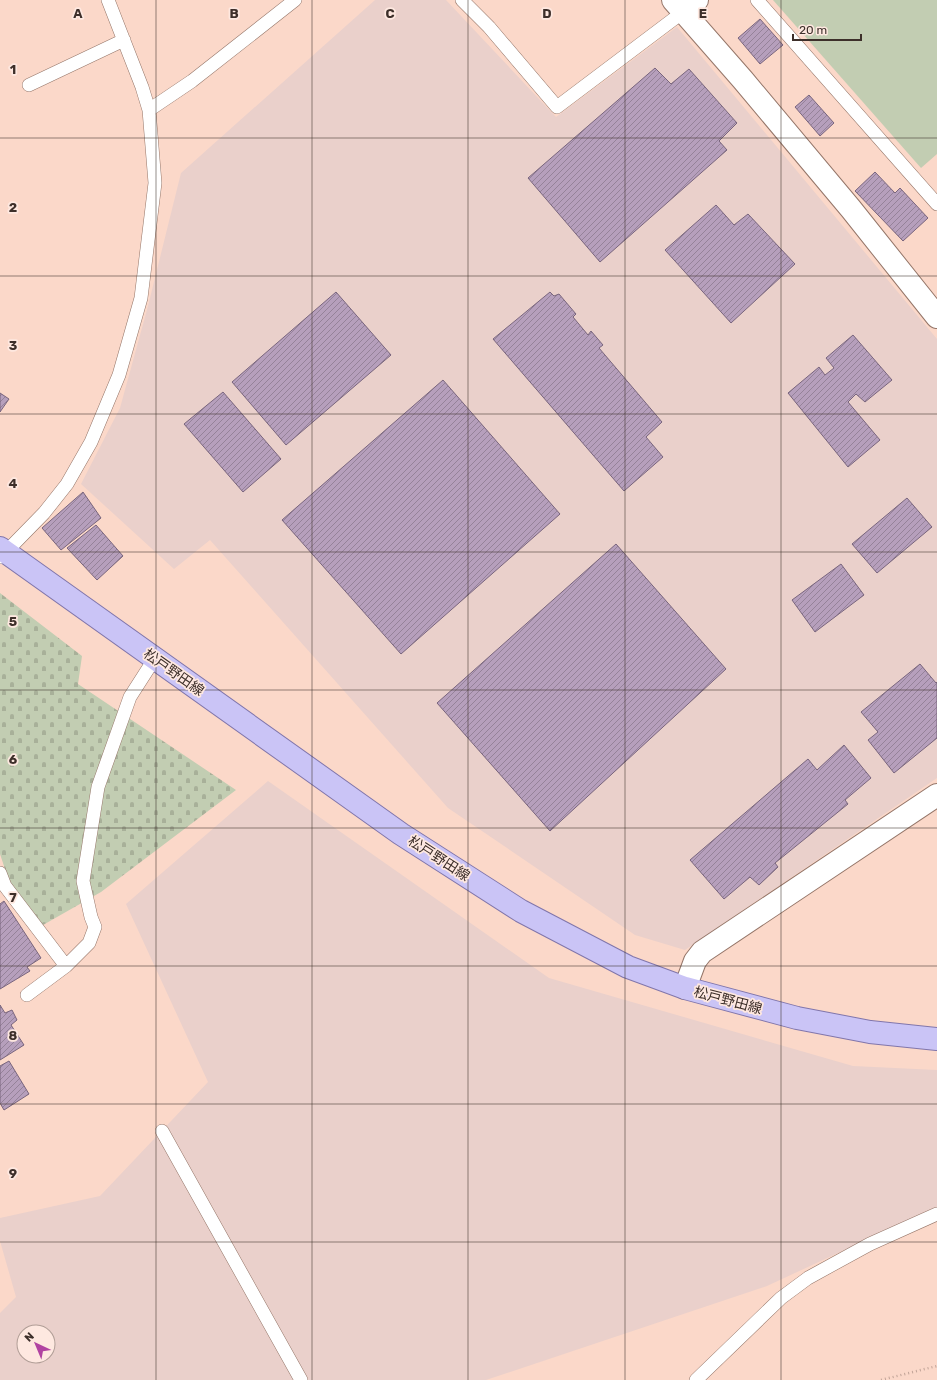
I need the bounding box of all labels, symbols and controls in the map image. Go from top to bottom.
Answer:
text: A [73,6,83,21]
text: B [229,6,239,21]
text: C [385,6,395,21]
text: D [542,6,552,21]
text: E [699,6,707,21]
scale bar [793,16,861,42]
text: 20 m [799,23,827,37]
text: 1 [10,62,16,77]
text: 2 [9,200,17,215]
text: 3 [9,338,18,353]
text: 4 [9,476,18,491]
text: 5 [9,614,17,629]
street label: 松戸野田線 [140,645,207,699]
text: 6 [9,752,18,767]
street label: 松戸野田線 [405,832,473,885]
text: 7 [9,890,17,905]
street label: 松戸野田線 [692,983,764,1018]
text: 8 [9,1028,18,1043]
text: 9 [9,1166,17,1181]
north arrow [16,1324,56,1364]
text: N [22,1330,37,1345]

